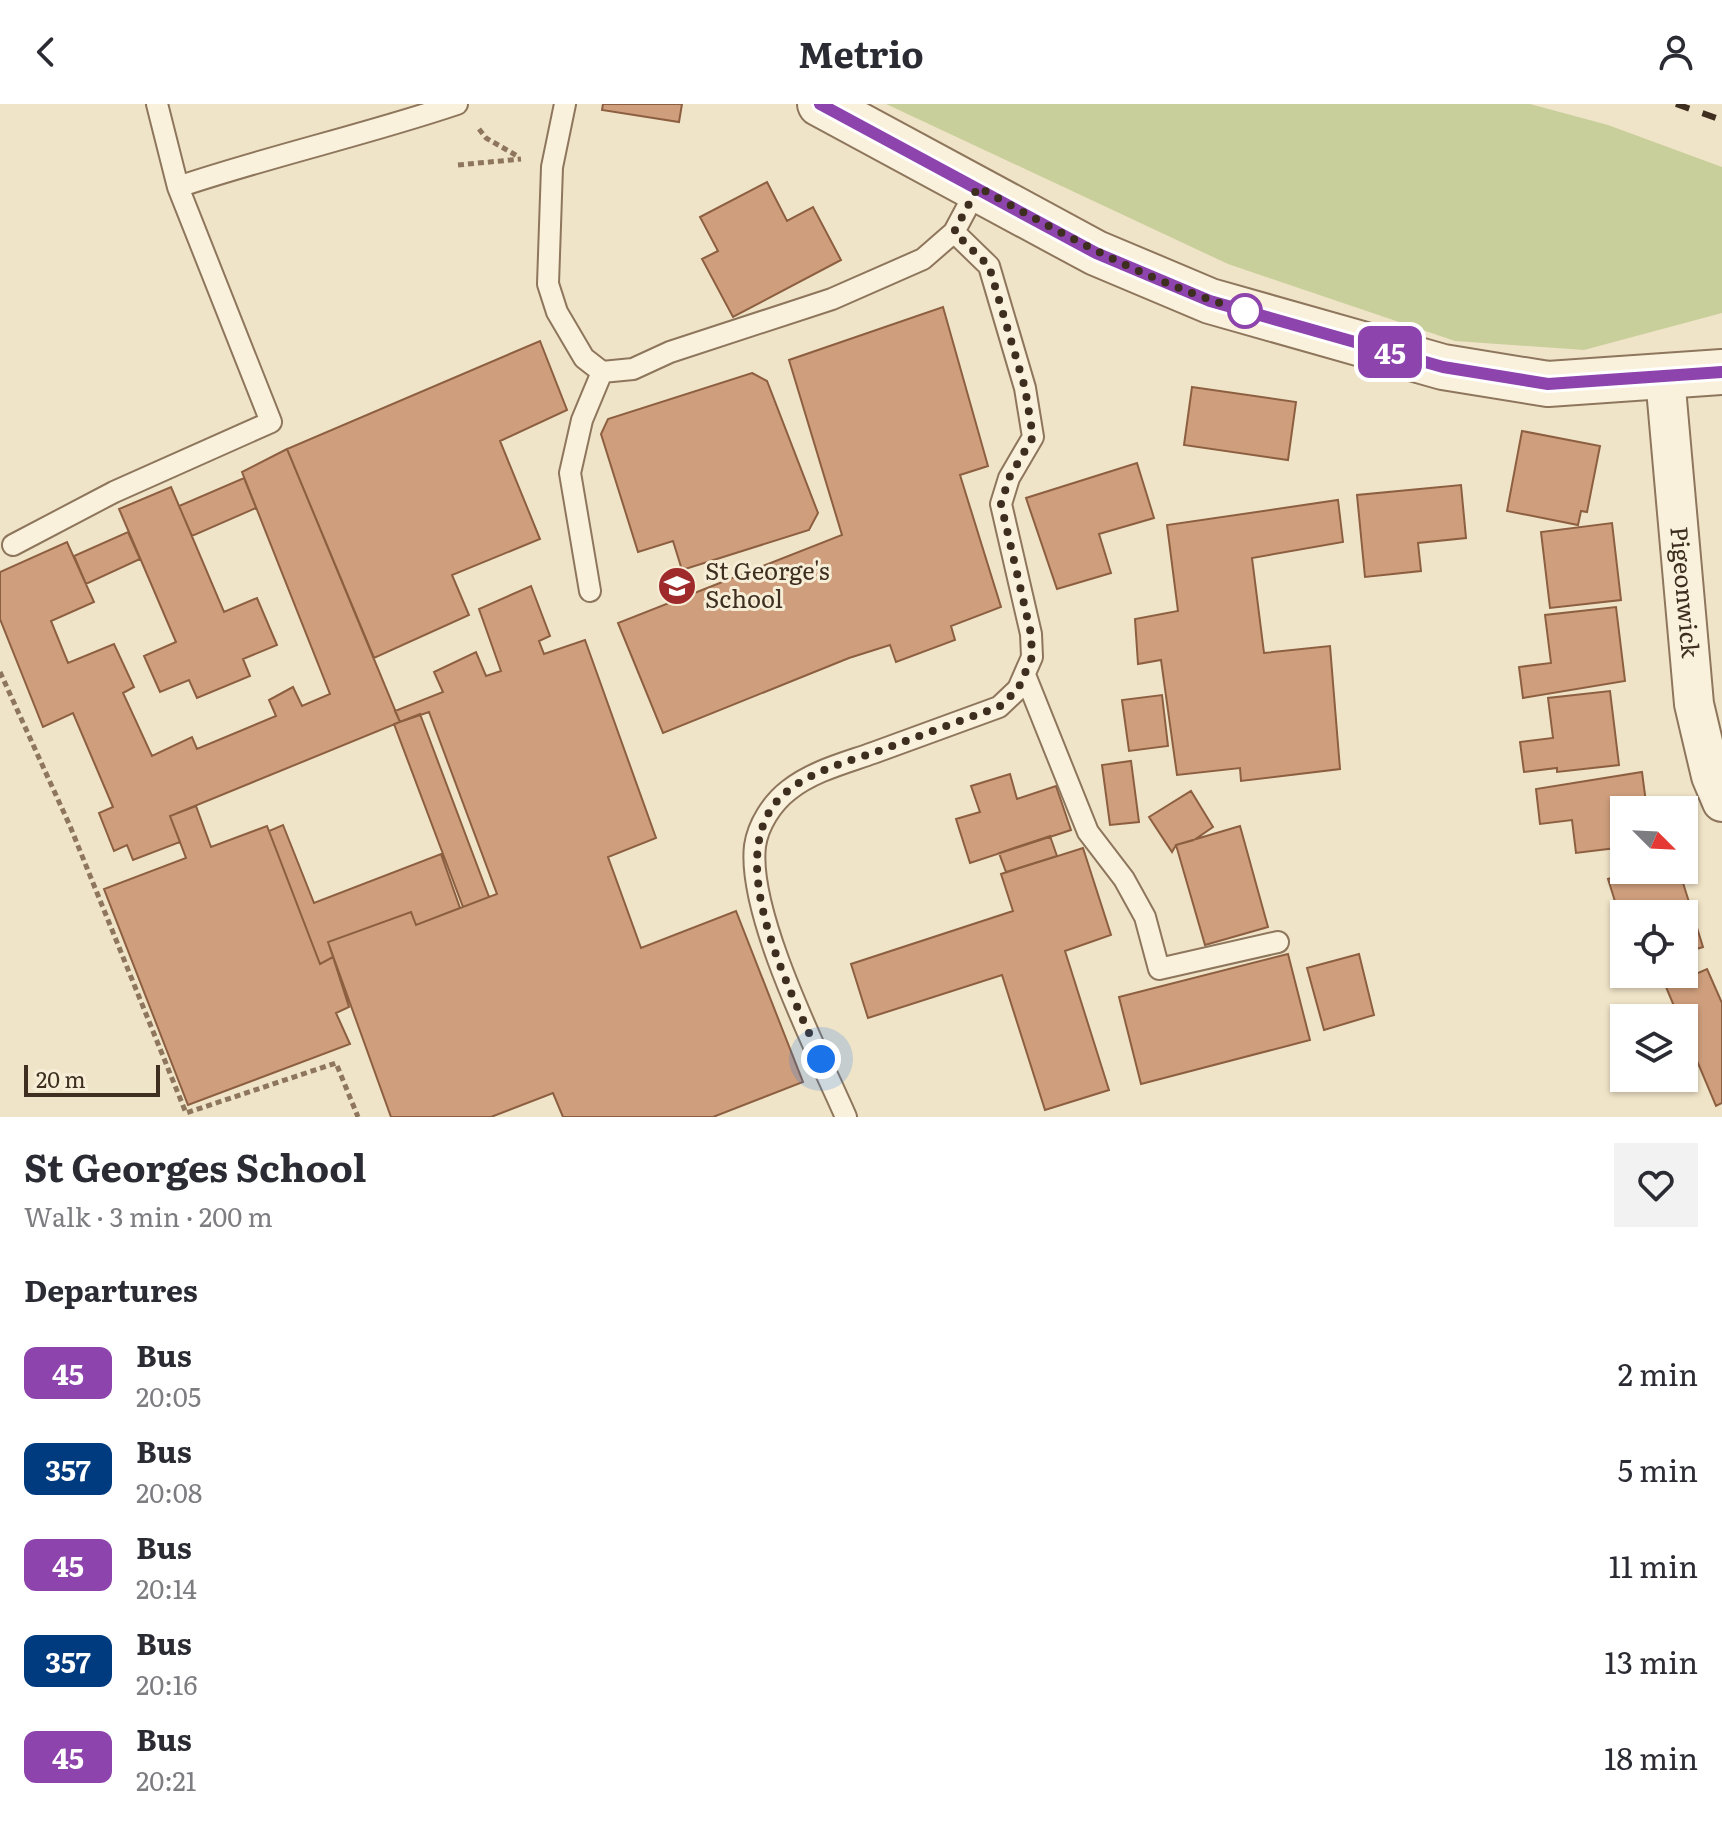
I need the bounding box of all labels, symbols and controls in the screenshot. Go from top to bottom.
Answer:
text: Metrio [798,26,924,79]
icon: back [24,30,68,74]
icon: person [1654,30,1698,74]
unlabelled marker [1228,294,1262,328]
line badge: 45 [1354,326,1426,378]
text: 45 [1374,331,1406,373]
street label: Pigeonwick [1663,525,1710,659]
place label: St George's School [705,552,830,615]
school or university icon: St George's School [656,565,698,607]
north arrow [1610,796,1698,884]
map controls [1610,796,1698,1092]
button: locate [1610,900,1698,988]
button: layers [1610,1004,1698,1092]
your location [801,1039,841,1079]
scale bar [24,1061,160,1097]
text: 20 m [36,1062,86,1095]
text: St Georges School [24,1137,366,1194]
button: heart [1614,1143,1698,1227]
text: Walk · 3 min · 200 m [24,1196,273,1235]
text: Departures [24,1267,198,1311]
text: Bus [136,1332,192,1376]
text: 2 min [1618,1351,1698,1395]
text: 45 [52,1352,84,1394]
text: 20:05 [136,1376,201,1415]
text: Bus [136,1428,192,1472]
text: 5 min [1618,1447,1698,1491]
text: 357 [45,1448,91,1490]
text: 20:08 [136,1472,202,1511]
text: Bus [136,1524,192,1568]
text: 11 min [1609,1543,1698,1587]
text: 45 [52,1544,84,1586]
text: 20:14 [136,1568,197,1607]
text: Bus [136,1620,192,1664]
text: 13 min [1605,1639,1698,1683]
text: 357 [45,1640,91,1682]
text: 20:16 [136,1664,197,1703]
text: Bus [136,1716,192,1760]
text: 18 min [1604,1735,1698,1779]
text: 45 [52,1736,84,1778]
text: 20:21 [136,1760,196,1799]

